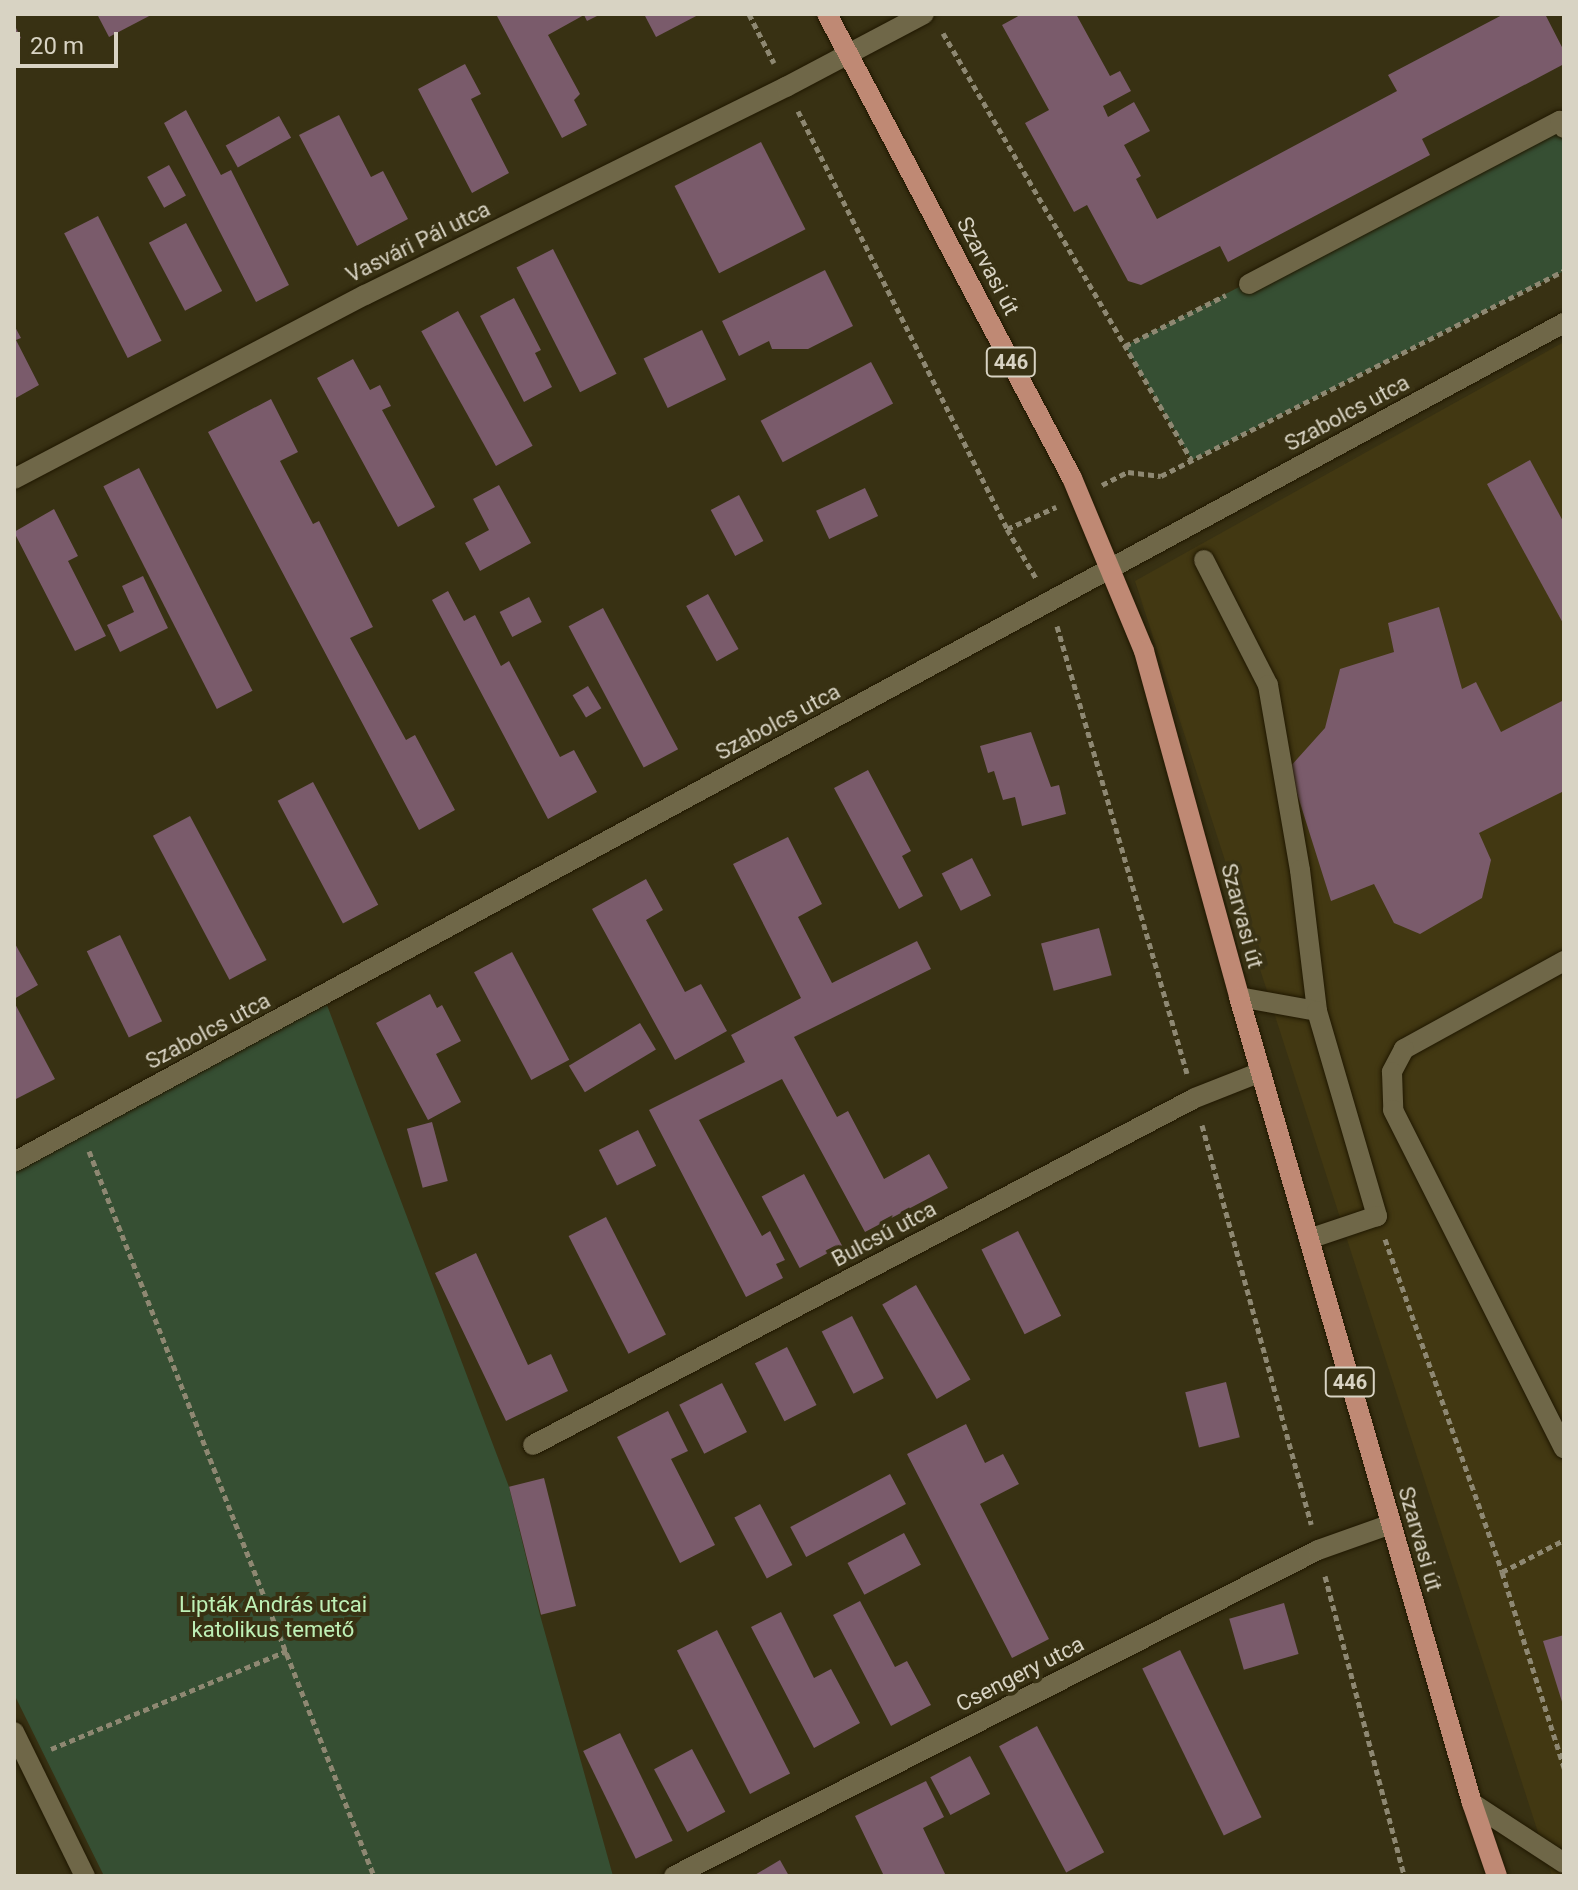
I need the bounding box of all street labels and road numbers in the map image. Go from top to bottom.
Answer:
street label: Vasvári Pál utca [342,196,494,288]
street label: Szarvasi út [951,212,1025,320]
road number: 446 [985,346,1037,378]
street label: Szabolcs utca [1280,369,1414,457]
street label: Szabolcs utca [711,678,845,766]
street label: Szarvasi út [1215,861,1269,971]
street label: Szabolcs utca [141,987,275,1075]
street label: Bulcsú utca [827,1195,941,1273]
road number: 446 [1324,1366,1376,1398]
street label: Szarvasi út [1392,1484,1448,1594]
street label: Csengery utca [952,1630,1088,1718]

